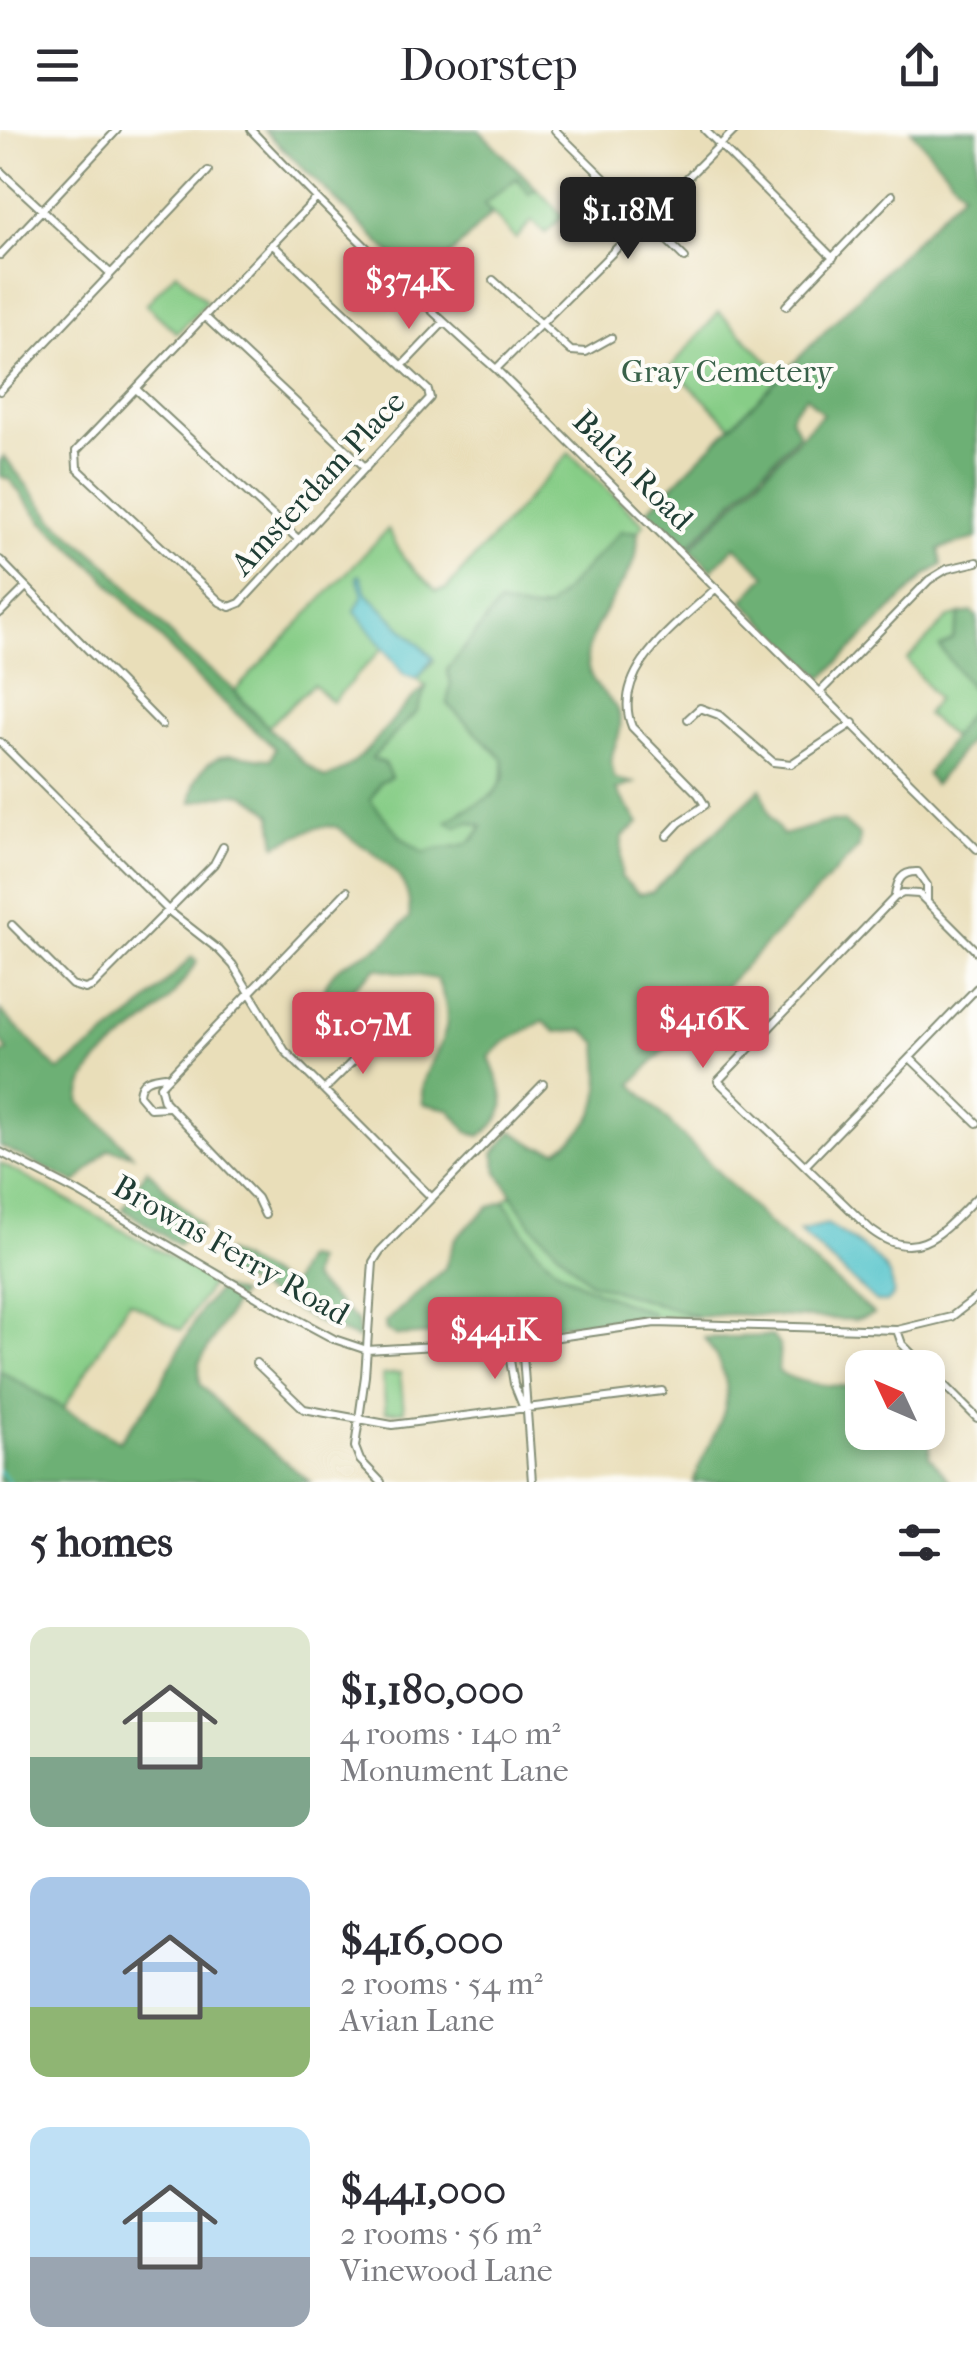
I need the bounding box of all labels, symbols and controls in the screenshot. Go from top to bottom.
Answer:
icon: menu [30,38,85,93]
icon: share [892,38,947,93]
text: Doorstep [399,39,578,92]
pin: $1.18M [547,177,709,262]
text: $1.18M [582,191,674,228]
pin: $374K [339,247,479,332]
text: $374K [365,261,453,298]
park label: Gray Cemetery [621,353,834,390]
street label: Amsterdam Place [222,383,413,584]
street label: Balch Road [565,402,701,538]
pin: $416K [633,986,773,1071]
pin: $1.07M [282,992,444,1077]
text: $416K [659,1000,747,1037]
text: $1.07M [314,1006,412,1043]
street label: Browns Ferry Road [107,1167,356,1333]
pin: $441K [425,1297,565,1382]
text: $441K [450,1311,540,1348]
north arrow [845,1350,945,1450]
map controls [845,1350,945,1450]
icon: filters [892,1515,947,1570]
text: 5 homes [30,1518,173,1567]
text: $1,180,000 [340,1666,524,1715]
icon: home [110,1667,230,1787]
text: 4 rooms · 140 m² [340,1715,561,1752]
text: Monument Lane [340,1752,569,1789]
text: $416,000 [340,1916,504,1965]
icon: home [110,1917,230,2037]
text: 2 rooms · 54 m² [340,1965,543,2002]
text: Avian Lane [340,2002,494,2039]
text: $441,000 [340,2166,506,2215]
icon: home [110,2167,230,2287]
text: 2 rooms · 56 m² [340,2215,541,2252]
text: Vinewood Lane [340,2252,553,2289]

